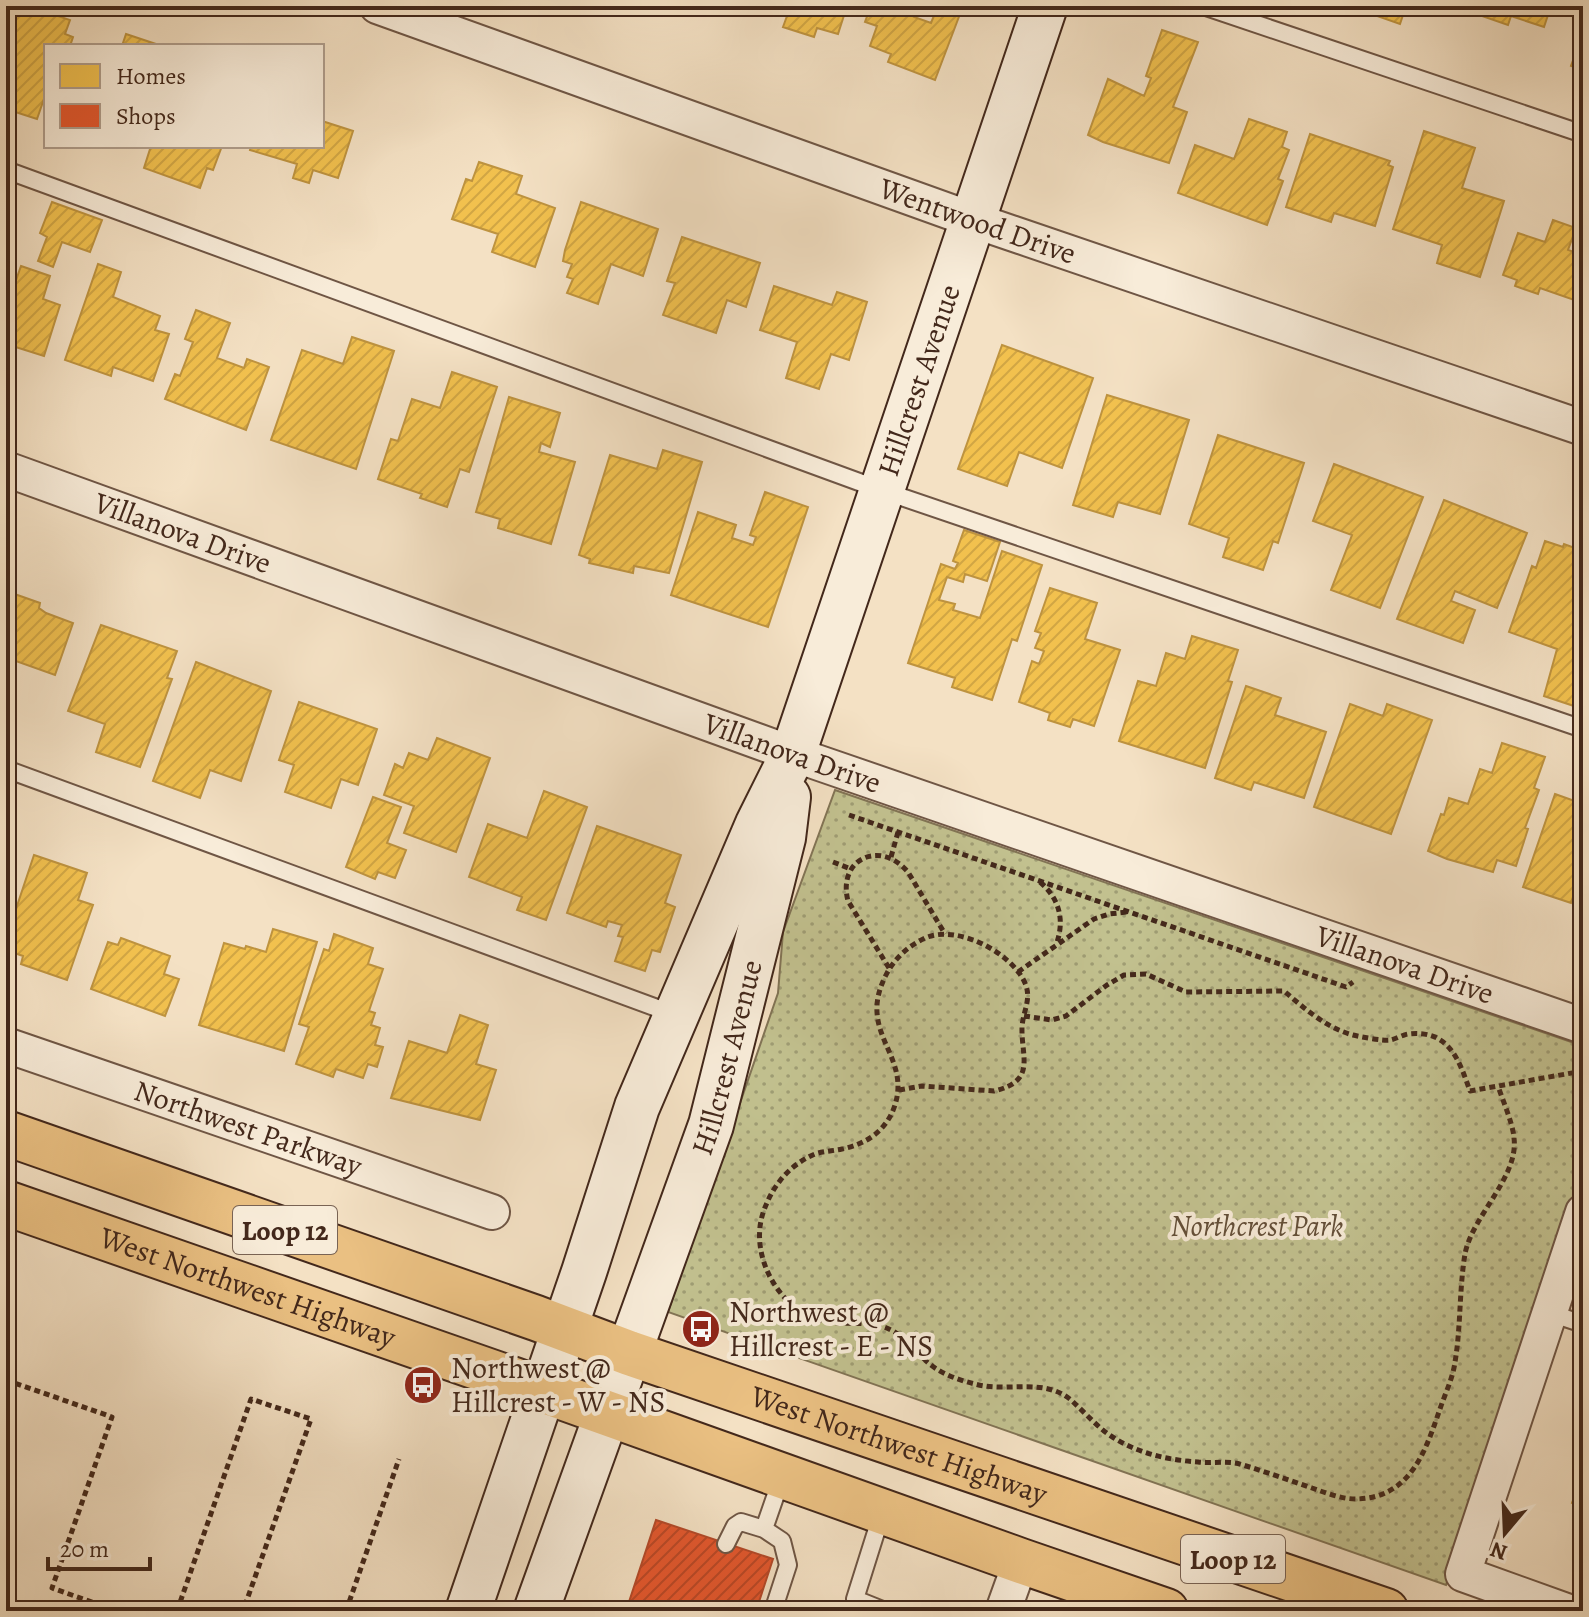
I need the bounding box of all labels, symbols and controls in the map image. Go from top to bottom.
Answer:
legend [44,44,324,148]
text: Homes [116,60,186,92]
text: Shops [116,100,176,132]
street label: Wentwood Drive [873,168,1081,274]
street label: Hillcrest Avenue [868,279,970,482]
street label: Villanova Drive [88,482,277,583]
street label: Villanova Drive [697,703,886,803]
street label: Villanova Drive [1310,915,1499,1014]
street label: Hillcrest Avenue [682,956,772,1161]
street label: Northwest Parkway [129,1070,368,1186]
road number: Loop 12 [233,1206,337,1254]
park label: Northcrest Park [1171,1206,1343,1246]
street label: West Northwest Highway [94,1217,402,1357]
place label: Northwest @ Hillcrest - E - NS [729,1292,933,1366]
bus stop icon: Northwest @ Hillcrest - E - NS [680,1308,722,1350]
place label: Northwest @ Hillcrest - W - NS [451,1348,665,1422]
bus stop icon: Northwest @ Hillcrest - W - NS [402,1364,444,1406]
street label: West Northwest Highway [745,1376,1053,1514]
north arrow [1465,1493,1545,1573]
scale bar [48,1521,150,1571]
text: 20 m [60,1533,109,1565]
text: N [1486,1534,1511,1568]
road number: Loop 12 [1181,1535,1285,1583]

